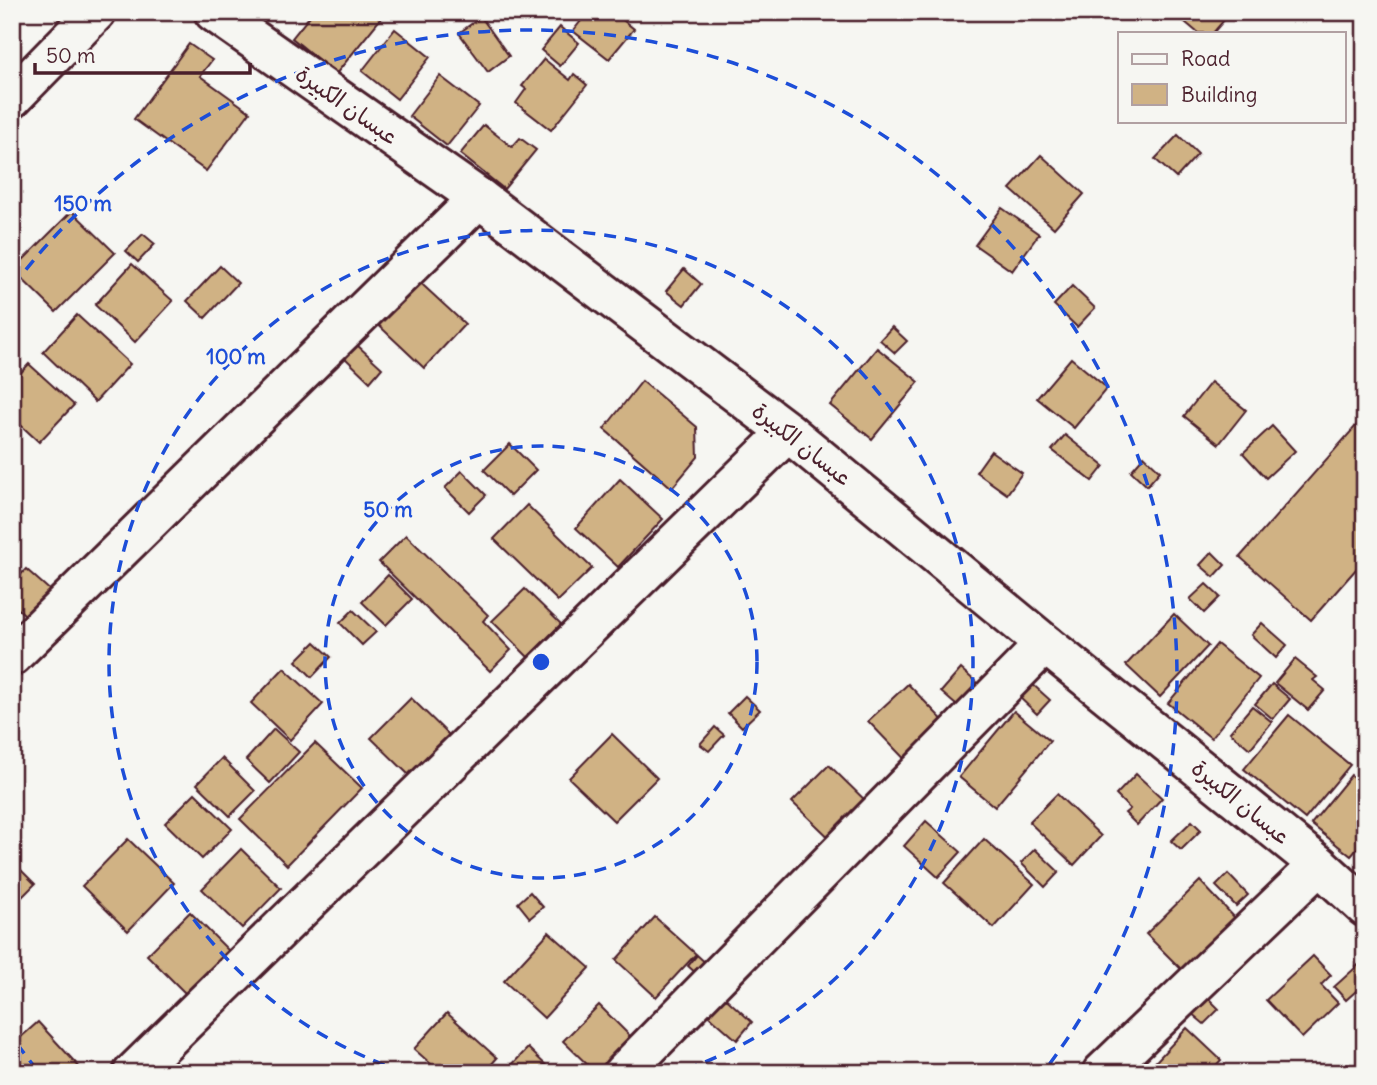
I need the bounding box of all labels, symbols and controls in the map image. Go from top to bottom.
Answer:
scale bar [35,32,250,76]
legend [1118,32,1346,122]
text: 50 m [46,42,95,69]
text: Road [1181,45,1230,72]
street label: عبسان الكبيرة [290,59,404,151]
text: Building [1181,81,1257,108]
text: 150 m [54,190,112,217]
text: 100 m [206,343,266,370]
street label: عبسان الكبيرة [747,396,858,492]
text: 50 m [363,496,413,523]
centre of rings [529,650,553,674]
street label: عبسان الكبيرة [1186,753,1297,850]

